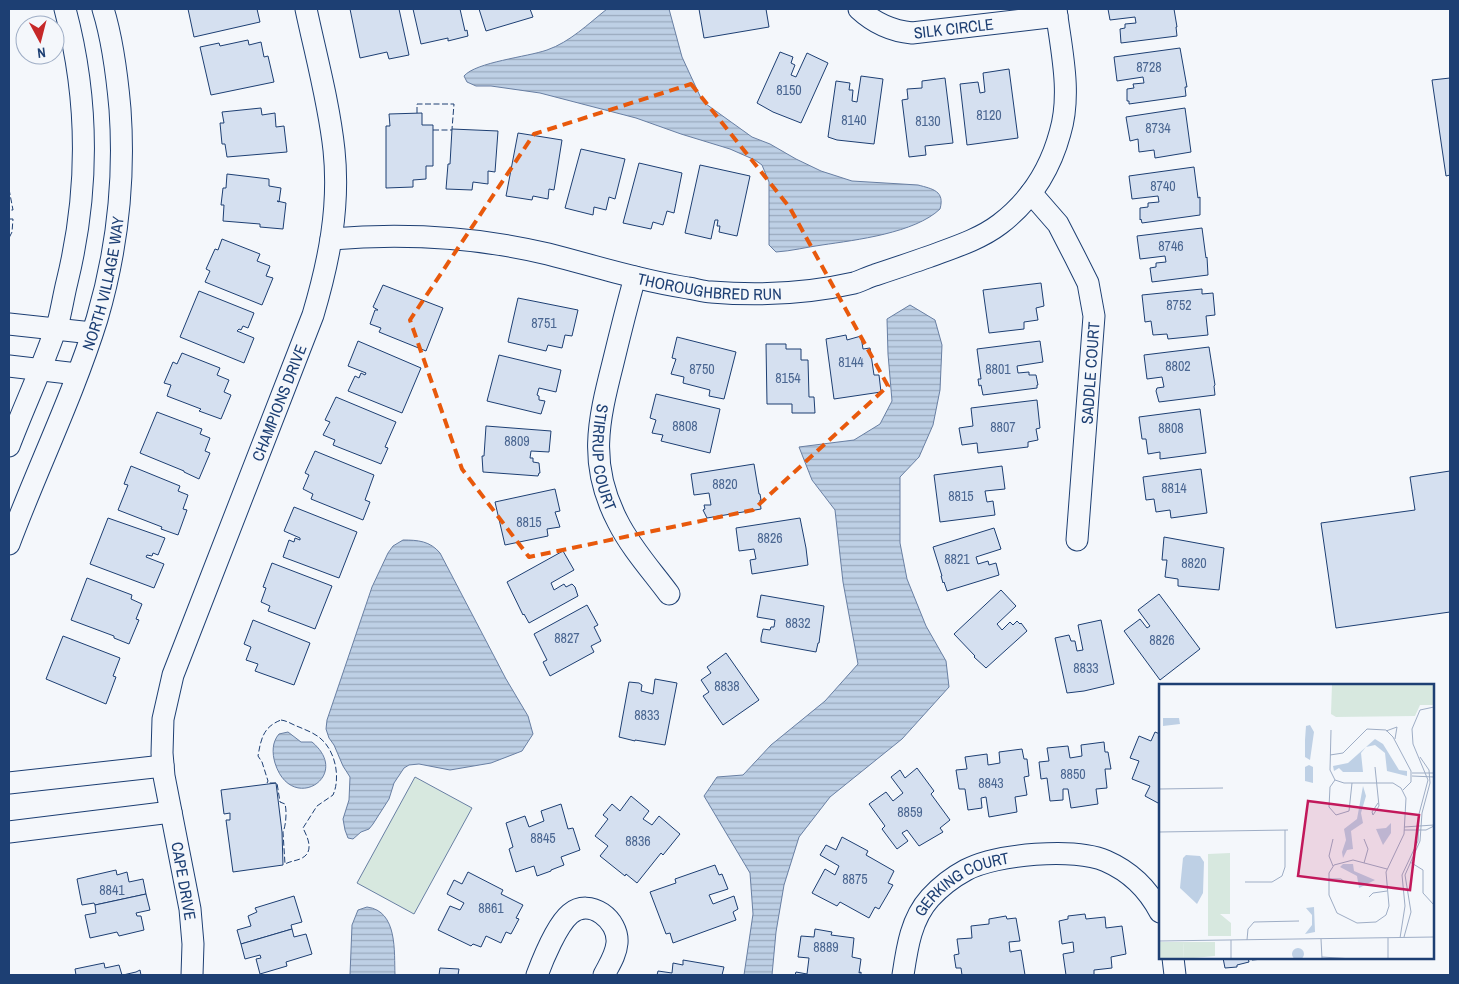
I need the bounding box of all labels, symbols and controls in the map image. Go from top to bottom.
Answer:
street label: SILK CIRCLE [912,13,995,44]
north arrow [15,15,65,65]
text: N [36,43,47,62]
house number: 8728 [1136,58,1162,76]
house number: 8150 [776,81,802,99]
house number: 8120 [976,106,1002,124]
house number: 8140 [841,111,867,129]
house number: 8130 [915,112,941,130]
house number: 8734 [1145,119,1171,137]
house number: 8740 [1150,177,1176,195]
street label: NORTH VILLAGE WAY [76,215,129,353]
house number: 8746 [1158,237,1184,255]
street label: THOROUGHBRED RUN [635,267,782,305]
house number: 8752 [1166,296,1192,314]
house number: 8751 [531,314,557,332]
street label: SADDLE COURT [1075,321,1105,425]
street label: CHAMPIONS DRIVE [246,341,311,464]
house number: 8144 [838,353,864,371]
house number: 8802 [1165,357,1191,375]
house number: 8750 [689,360,715,378]
house number: 8801 [985,360,1011,378]
house number: 8154 [775,369,801,387]
street label: STIRRUP COURT [588,402,622,514]
house number: 8808 [672,417,698,435]
house number: 8807 [990,418,1016,436]
house number: 8808 [1158,419,1184,437]
house number: 8809 [504,432,530,450]
house number: 8820 [712,475,738,493]
house number: 8814 [1161,479,1187,497]
house number: 8815 [948,487,974,505]
house number: 8815 [516,513,542,531]
house number: 8826 [757,529,783,547]
house number: 8821 [944,550,970,568]
house number: 8820 [1181,554,1207,572]
house number: 8832 [785,614,811,632]
house number: 8827 [554,629,580,647]
house number: 8826 [1149,631,1175,649]
house number: 8833 [1073,659,1099,677]
house number: 8838 [714,677,740,695]
inset map [1159,684,1434,959]
house number: 8833 [634,706,660,724]
house number: 8850 [1060,765,1086,783]
house number: 8843 [978,774,1004,792]
house number: 8859 [897,803,923,821]
house number: 8845 [530,829,556,847]
house number: 8836 [625,832,651,850]
street label: CAPE DRIVE [166,840,202,922]
street label: GERKING COURT [909,847,1011,920]
house number: 8875 [842,870,868,888]
house number: 8841 [99,881,125,899]
house number: 8861 [478,899,504,917]
house number: 8889 [813,938,839,956]

